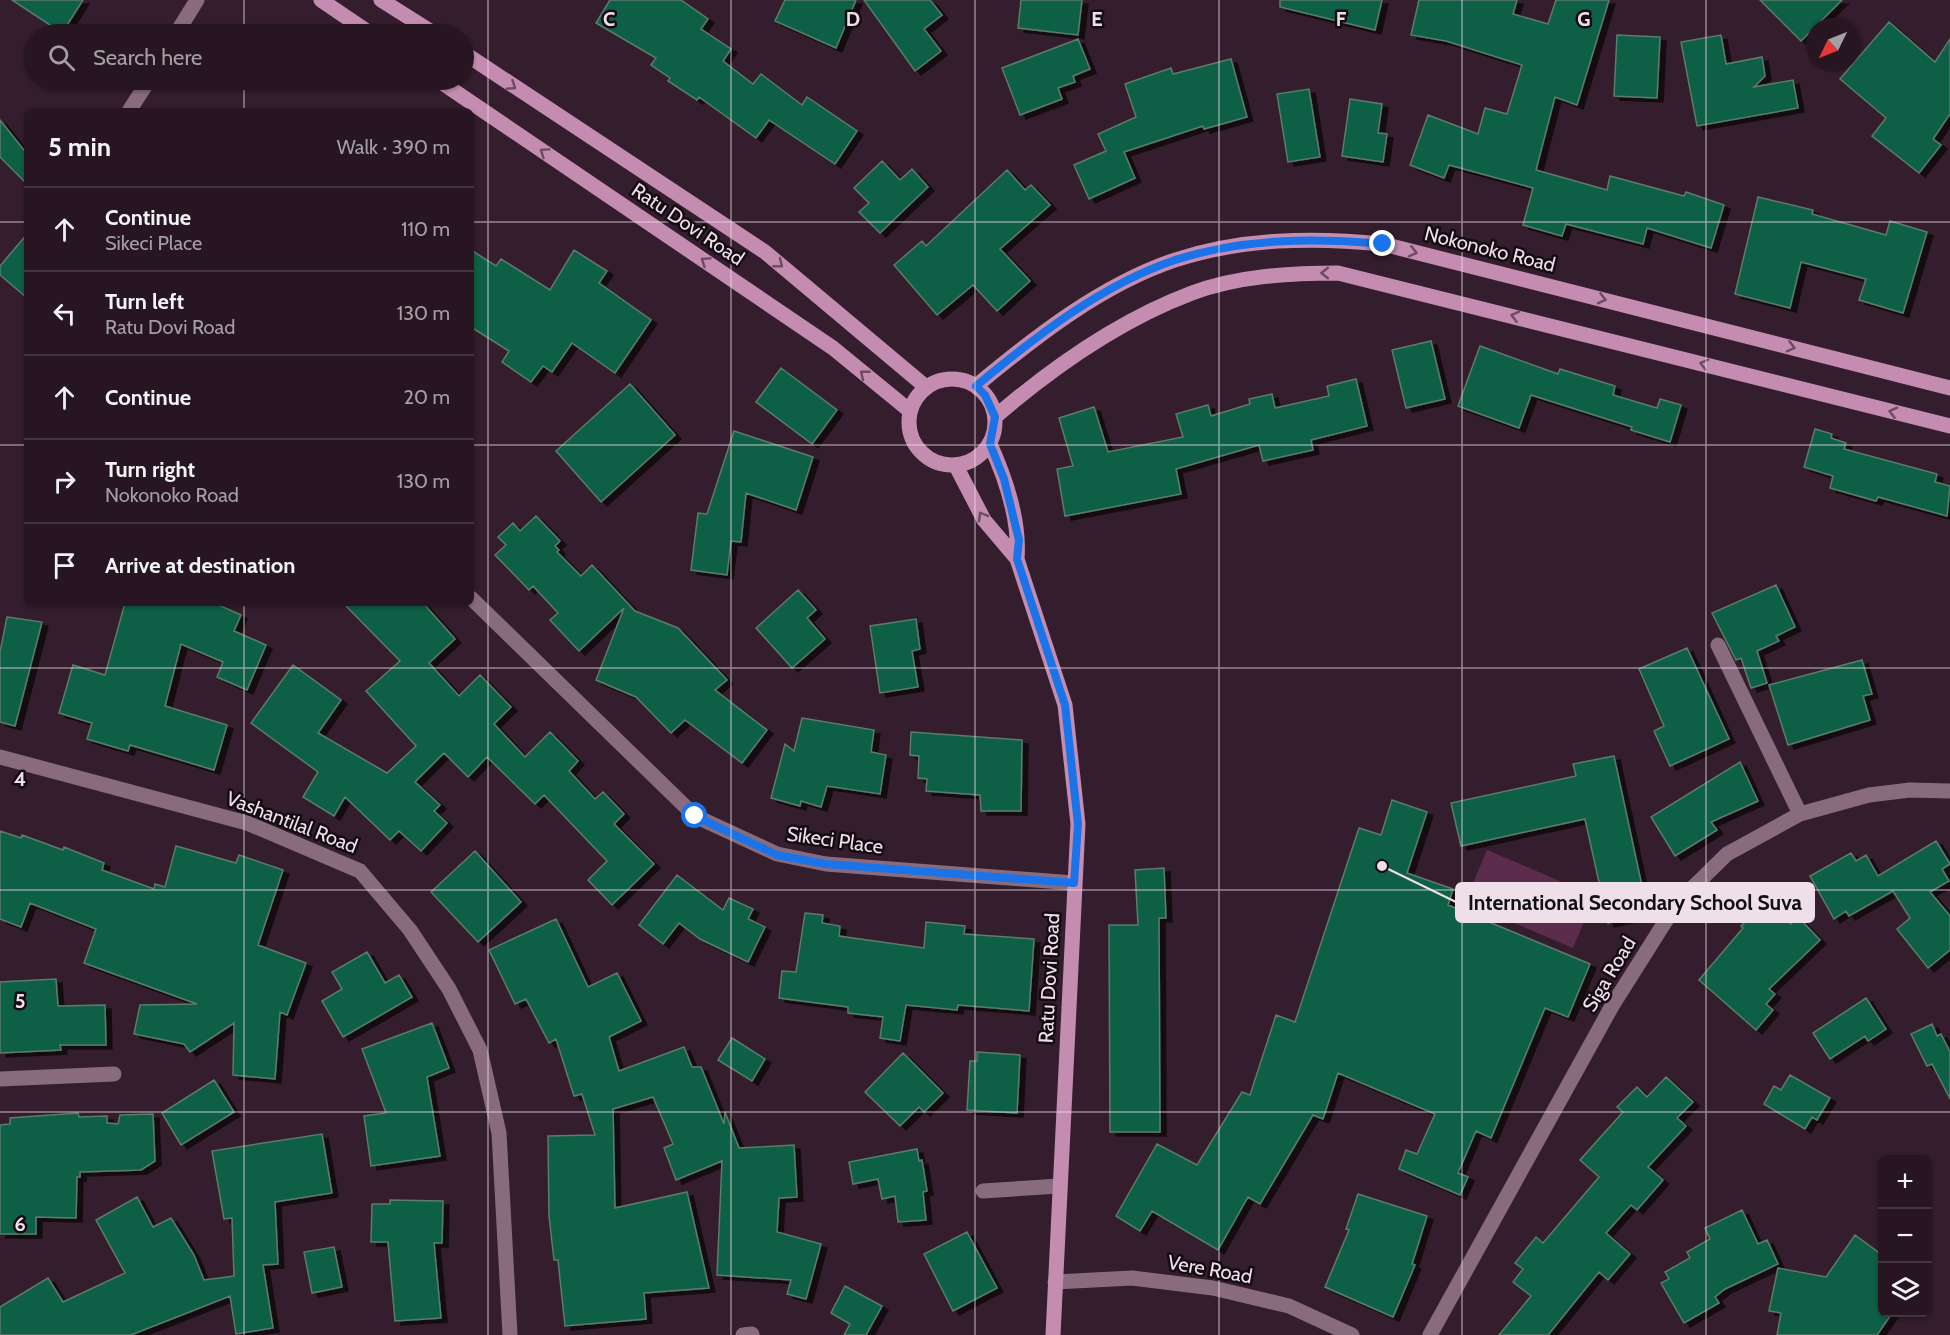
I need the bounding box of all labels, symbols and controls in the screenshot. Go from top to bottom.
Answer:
text: C [603,7,615,31]
text: D [846,7,860,31]
text: E [1091,7,1103,31]
text: F [1336,7,1347,31]
text: G [1577,7,1591,31]
north arrow [1806,18,1860,72]
search box [24,24,474,90]
icon: search [45,41,78,74]
text: Search here [93,44,202,71]
one-way arrow [506,78,517,89]
text: 5 min [48,131,111,163]
text: Walk · 390 m [337,135,450,159]
one-way arrow [540,148,551,159]
street label: Ratu Dovi Road [627,178,749,270]
text: Continue [105,204,191,231]
icon: ahead [48,213,81,246]
text: 110 m [401,217,450,241]
street label: Nokonoko Road [1422,221,1558,277]
route end [1369,230,1395,256]
text: Sikeci Place [105,231,202,255]
one-way arrow [1408,244,1418,257]
one-way arrow [772,256,783,267]
one-way arrow [701,257,712,268]
one-way arrow [1321,267,1330,279]
text: Turn left [105,288,184,315]
one-way arrow [1597,292,1607,305]
icon: left [48,297,81,330]
text: 130 m [397,301,450,325]
one-way arrow [1510,311,1520,324]
text: Ratu Dovi Road [105,315,235,339]
one-way arrow [1786,340,1796,353]
one-way arrow [1699,359,1709,372]
one-way arrow [860,370,871,381]
icon: ahead [48,381,81,414]
text: Continue [105,384,191,411]
text: 20 m [404,385,450,409]
one-way arrow [1888,407,1899,419]
text: Turn right [105,456,195,483]
icon: right [48,465,81,498]
text: 130 m [397,469,450,493]
text: Nokonoko Road [105,483,239,507]
one-way arrow [978,511,989,522]
icon: arrive [48,549,81,582]
text: Arrive at destination [105,552,295,579]
text: 4 [14,767,26,791]
street label: Vashantilal Road [223,786,361,858]
route start [681,802,707,828]
street label: Sikeci Place [785,821,885,859]
callout: International Secondary School Suva [1456,883,1814,922]
text: International Secondary School Suva [1468,890,1802,915]
street label: Ratu Dovi Road [1034,912,1064,1044]
street label: Siga Road [1577,932,1641,1016]
text: 5 [15,989,25,1013]
map controls [1878,1155,1932,1317]
button: + [1878,1155,1932,1209]
button: − [1878,1209,1932,1263]
text: 6 [14,1212,26,1236]
street label: Vere Road [1166,1250,1254,1288]
button: layers [1878,1263,1932,1317]

